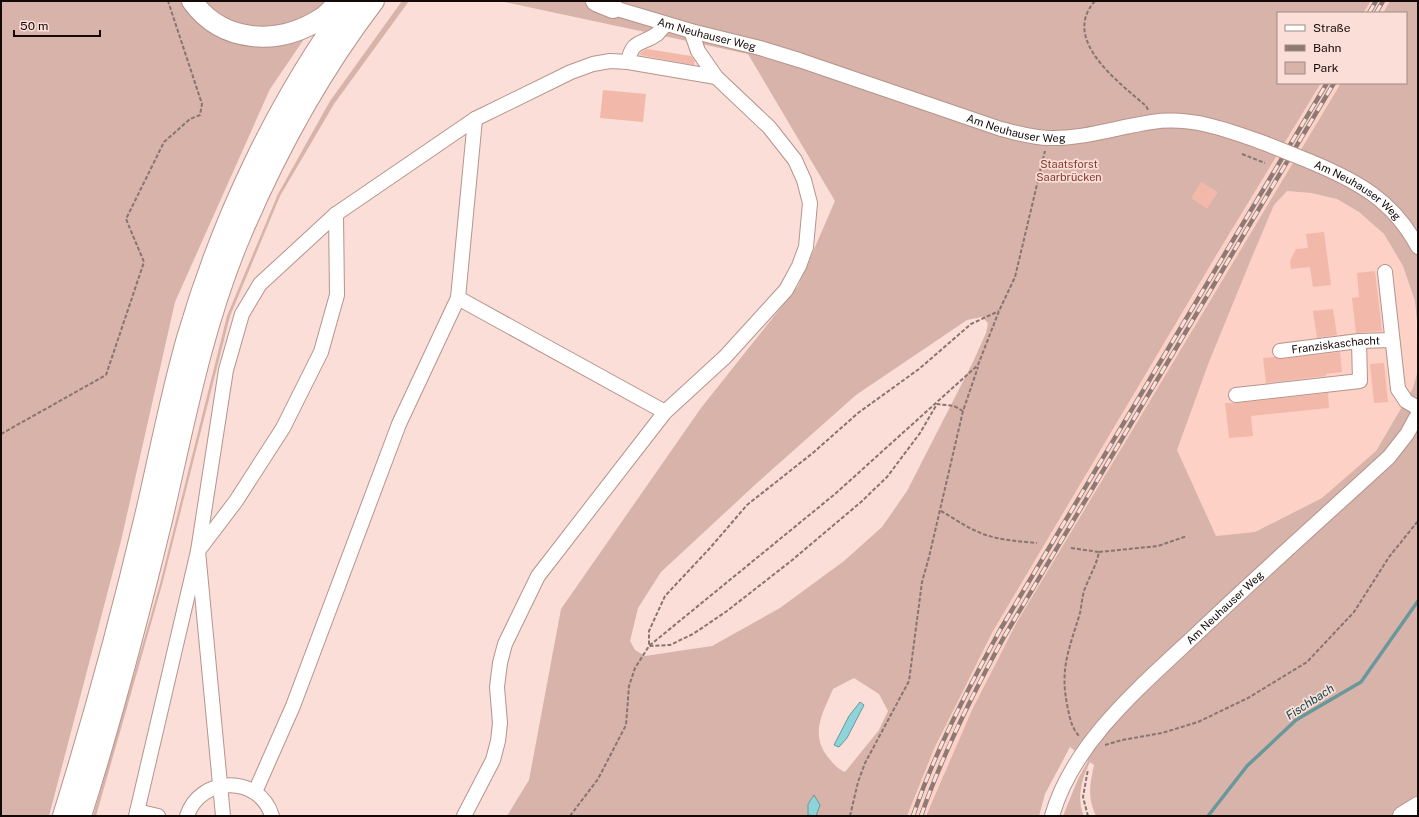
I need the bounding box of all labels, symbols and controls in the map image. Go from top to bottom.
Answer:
scale bar [14,12,100,38]
legend [1277,12,1407,84]
street label: Am Neuhauser Weg [656,15,758,53]
text: 50 m [20,19,48,33]
text: Straße [1313,21,1351,35]
text: Bahn [1313,41,1342,55]
text: Park [1313,61,1339,75]
street label: Am Neuhauser Weg [965,112,1066,144]
park label: Staatsforst Saarbrücken [1036,158,1102,183]
street label: Am Neuhauser Weg [1313,158,1403,223]
street label: Franziskaschacht [1291,334,1380,356]
street label: Am Neuhauser Weg [1184,569,1266,647]
water label: Fischbach [1283,681,1337,723]

